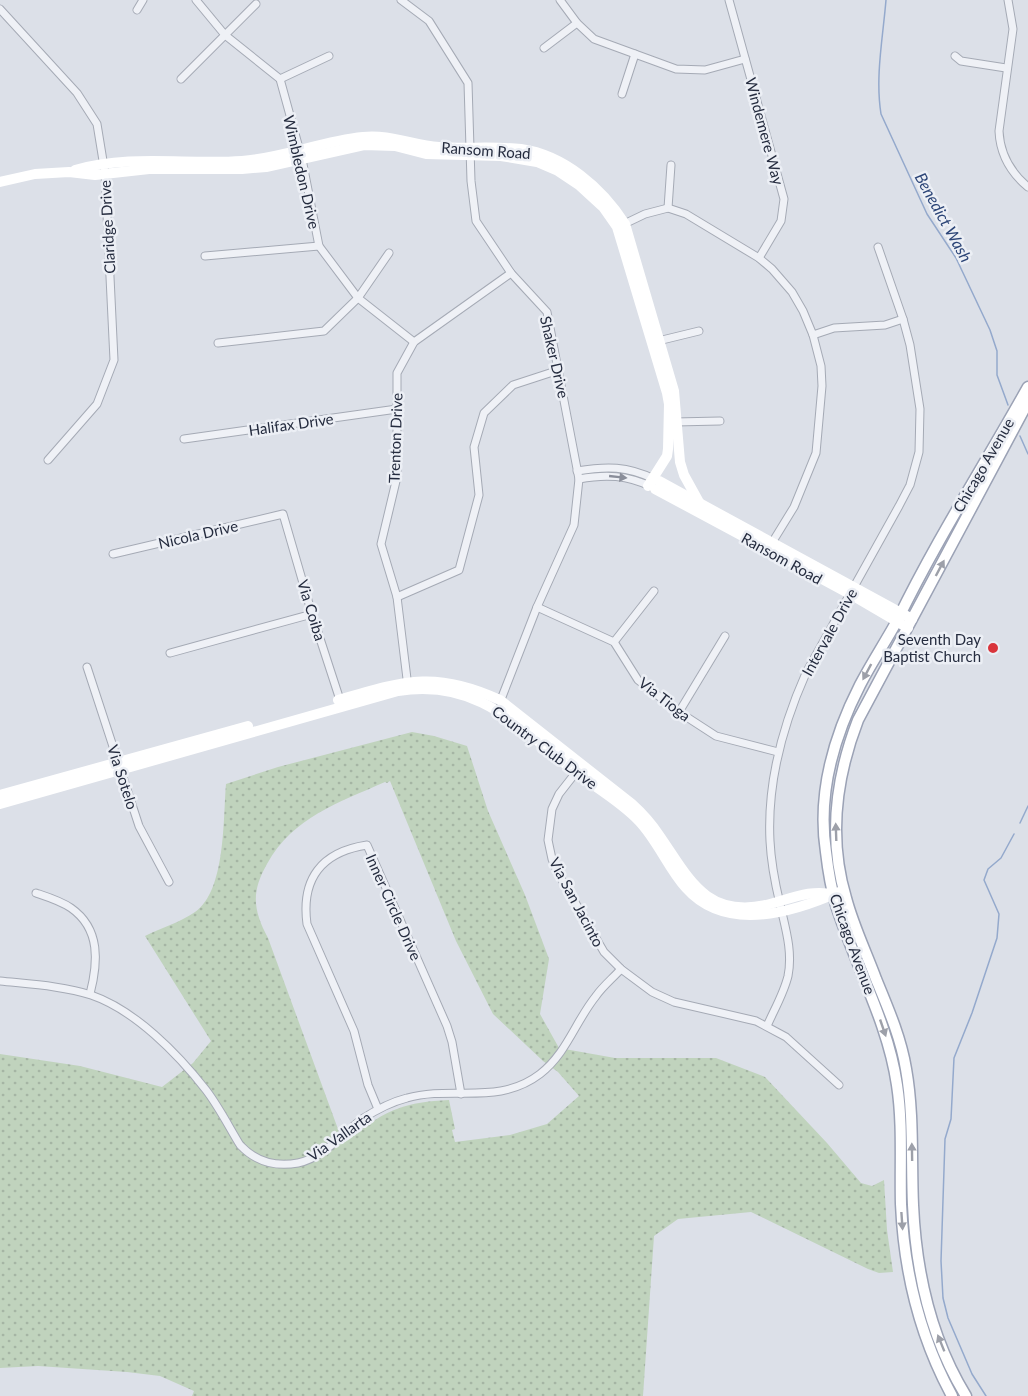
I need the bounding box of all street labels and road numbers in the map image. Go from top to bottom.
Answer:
street label: Windemere Way [742,75,788,187]
street label: Wimbledon Drive [280,113,324,231]
street label: Ransom Road [441,138,531,162]
street label: Claridge Drive [96,180,118,274]
street label: Shaker Drive [537,314,573,400]
street label: Trenton Drive [384,392,406,483]
street label: Halifax Drive [247,409,335,439]
street label: Chicago Avenue [949,415,1017,515]
street label: Nicola Drive [156,516,240,552]
street label: Ransom Road [738,528,826,588]
street label: Via Coiba [294,577,330,643]
street label: Intervale Drive [798,585,860,679]
street label: Via Tioga [636,673,694,725]
street label: Country Club Drive [489,702,601,792]
street label: Via Sotelo [104,742,142,812]
street label: Inner Circle Drive [362,851,426,963]
street label: Via San Jacinto [546,854,608,950]
street label: Chicago Avenue [826,891,880,997]
street label: Via Vallarta [304,1107,374,1165]

